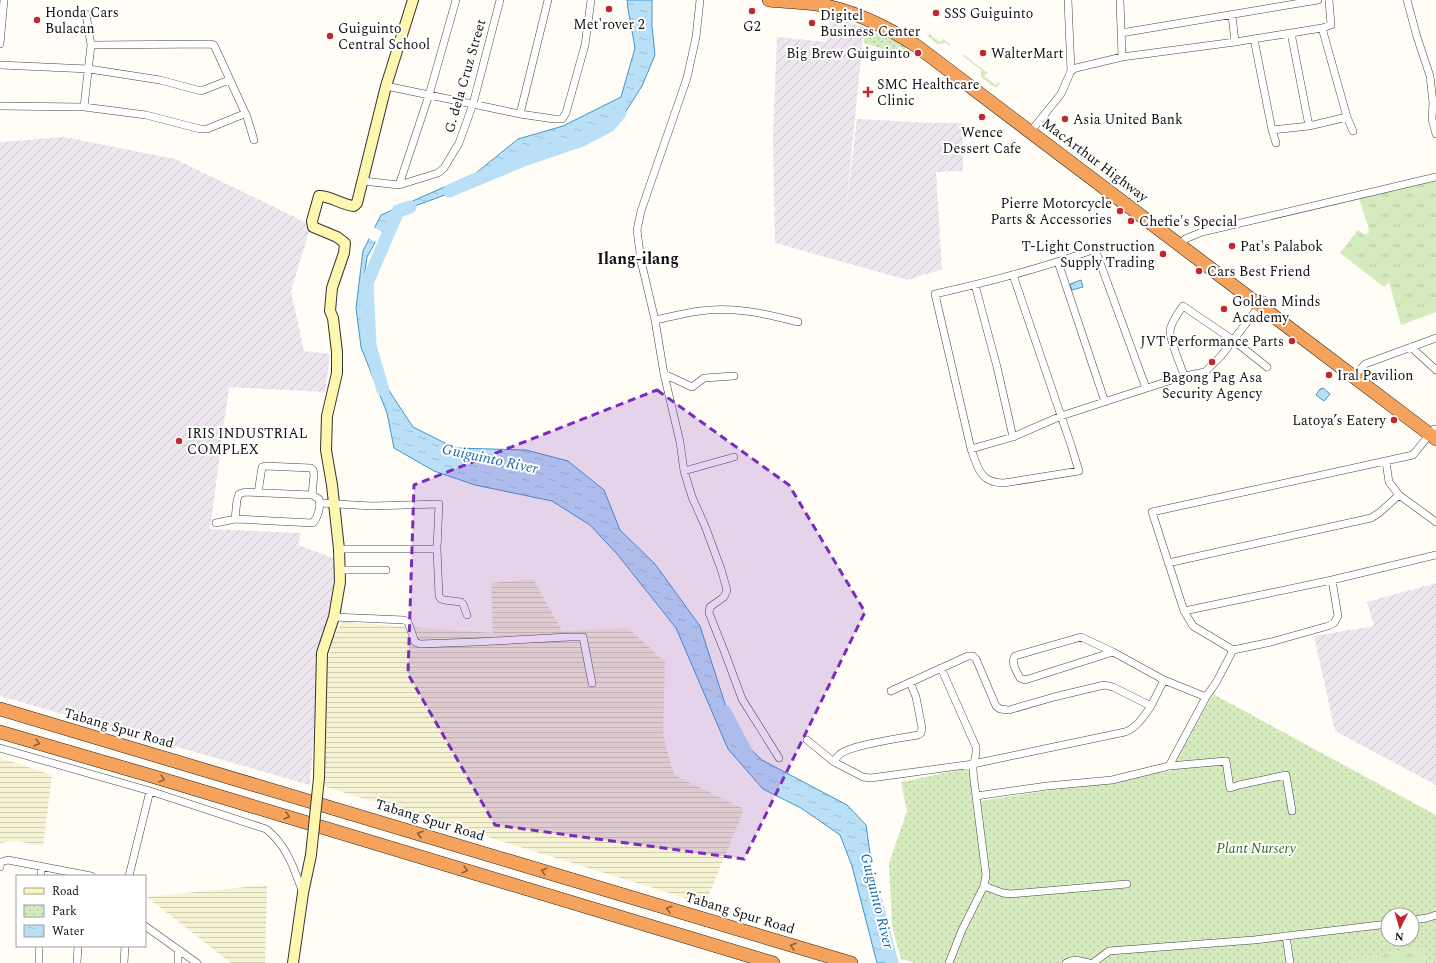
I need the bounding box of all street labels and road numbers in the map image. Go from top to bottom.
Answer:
street label: G. dela Cruz Street [439,17,491,135]
street label: MacArthur Highway [1037,113,1154,208]
street label: Tabang Spur Road [62,702,177,754]
street label: Tabang Spur Road [373,793,487,847]
street label: Tabang Spur Road [683,886,797,940]

